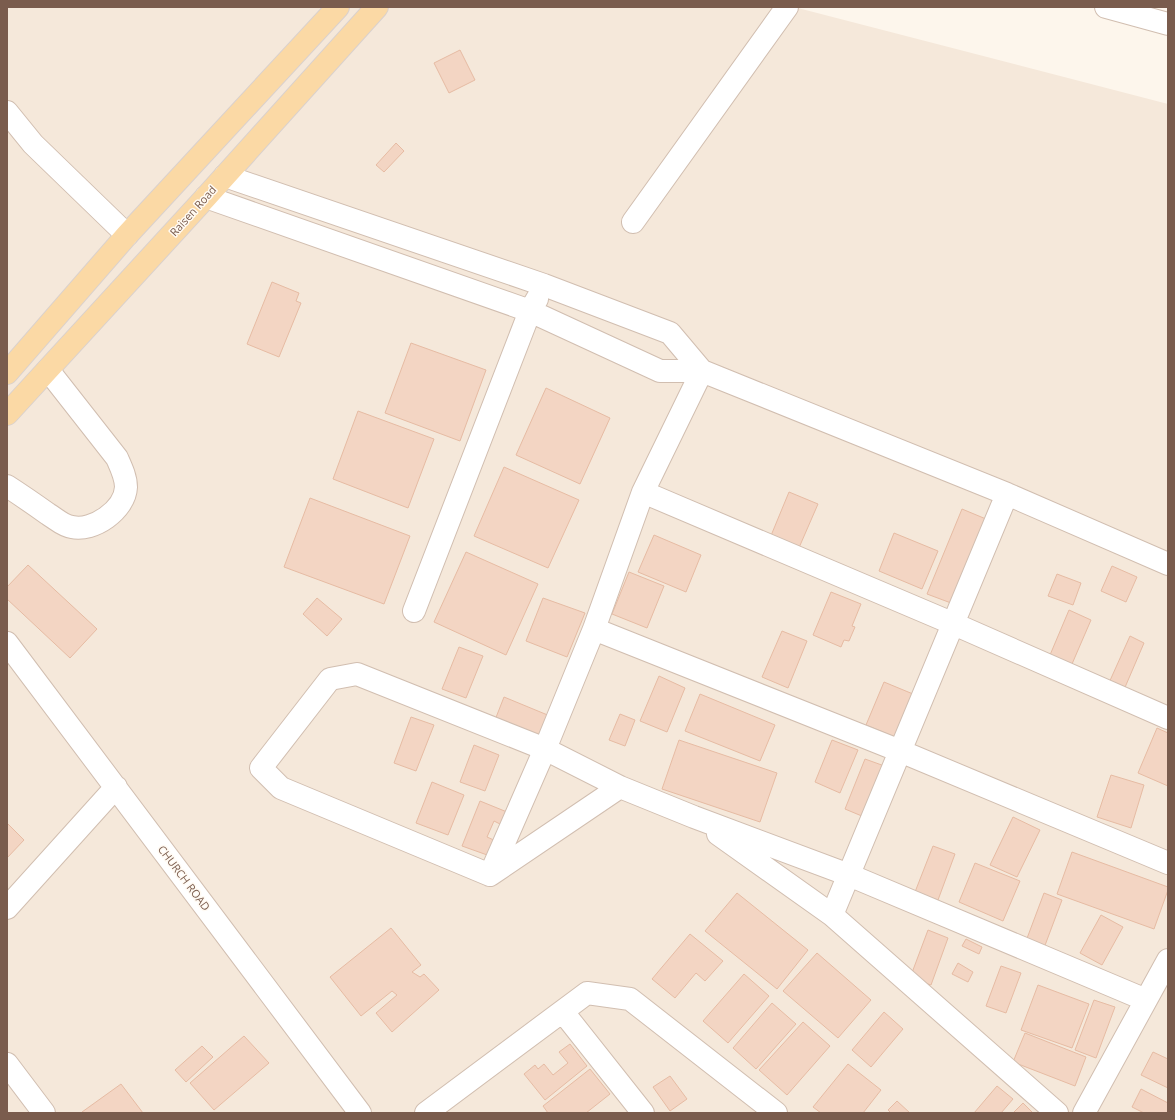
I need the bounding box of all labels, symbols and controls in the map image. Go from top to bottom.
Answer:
street label: Raisen Road [166,182,219,239]
street label: CHURCH ROAD [155,842,214,913]

